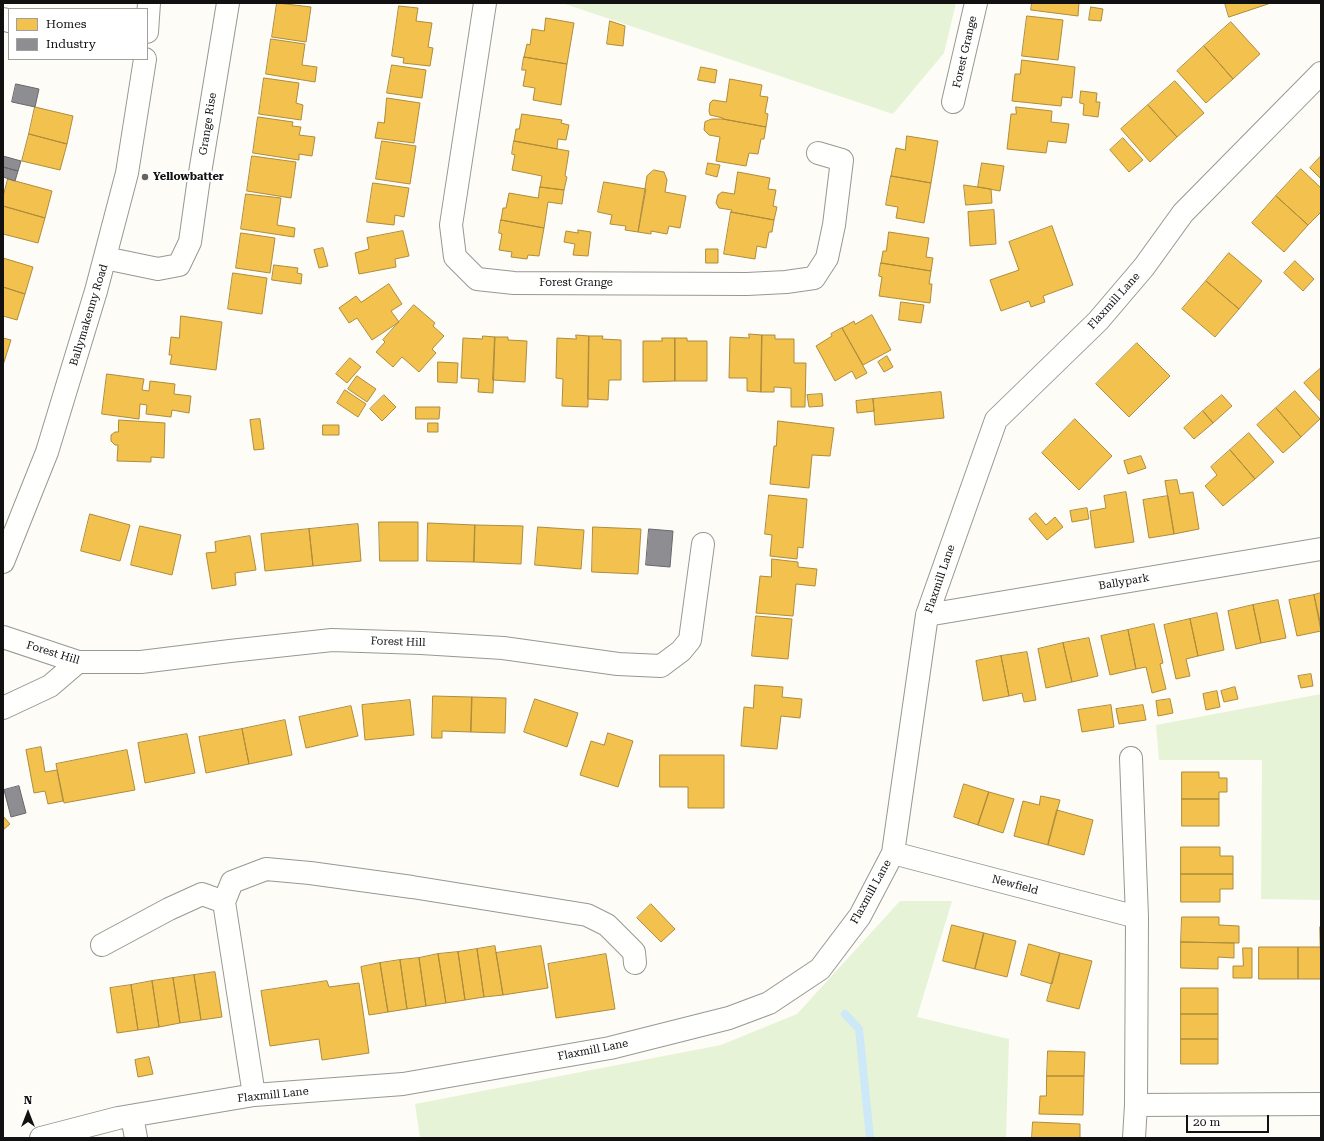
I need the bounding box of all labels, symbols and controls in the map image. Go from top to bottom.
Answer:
legend [8,8,148,60]
street label: Forest Grange [950,15,980,89]
text: Homes [46,17,86,31]
text: Industry [46,37,96,51]
street label: Grange Rise [197,92,219,156]
place label: Yellowbatter [153,170,224,184]
marker: Yellowbatter [140,172,150,182]
street label: Ballymakenny Road [67,263,111,367]
street label: Flaxmill Lane [1085,270,1143,332]
street label: Forest Grange [539,276,613,290]
street label: Flaxmill Lane [922,543,958,615]
street label: Ballypark [1098,571,1150,593]
street label: Forest Hill [370,634,426,650]
street label: Forest Hill [25,639,81,667]
street label: Flaxmill Lane [848,857,894,927]
street label: Newfield [990,872,1040,898]
street label: Flaxmill Lane [557,1037,629,1063]
street label: Flaxmill Lane [237,1085,309,1105]
north arrow [8,1093,48,1133]
text: N [24,1094,32,1107]
scale bar [1188,1107,1271,1133]
text: 20 m [1193,1115,1220,1129]

